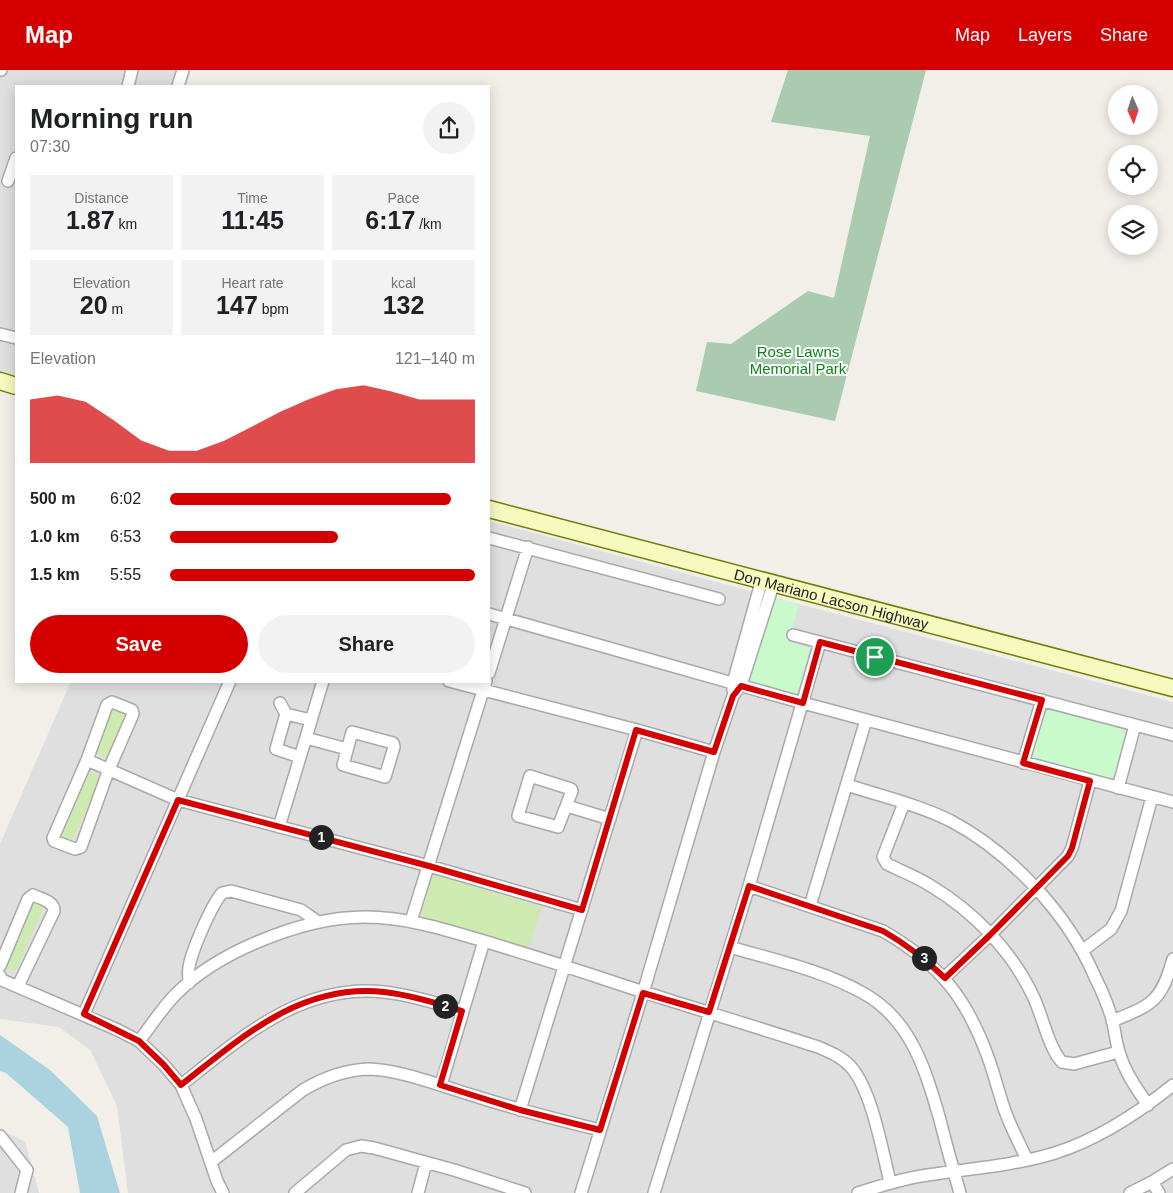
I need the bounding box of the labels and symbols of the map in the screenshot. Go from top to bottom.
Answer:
north arrow [1108,85,1158,135]
park label: Rose Lawns Memorial Park [750,343,847,377]
street label: Don Mariano Lacson Highway [732,565,931,632]
pin [854,636,896,678]
pin: 1 [308,824,334,850]
pin: 3 [912,946,936,970]
pin: 2 [432,994,458,1018]

